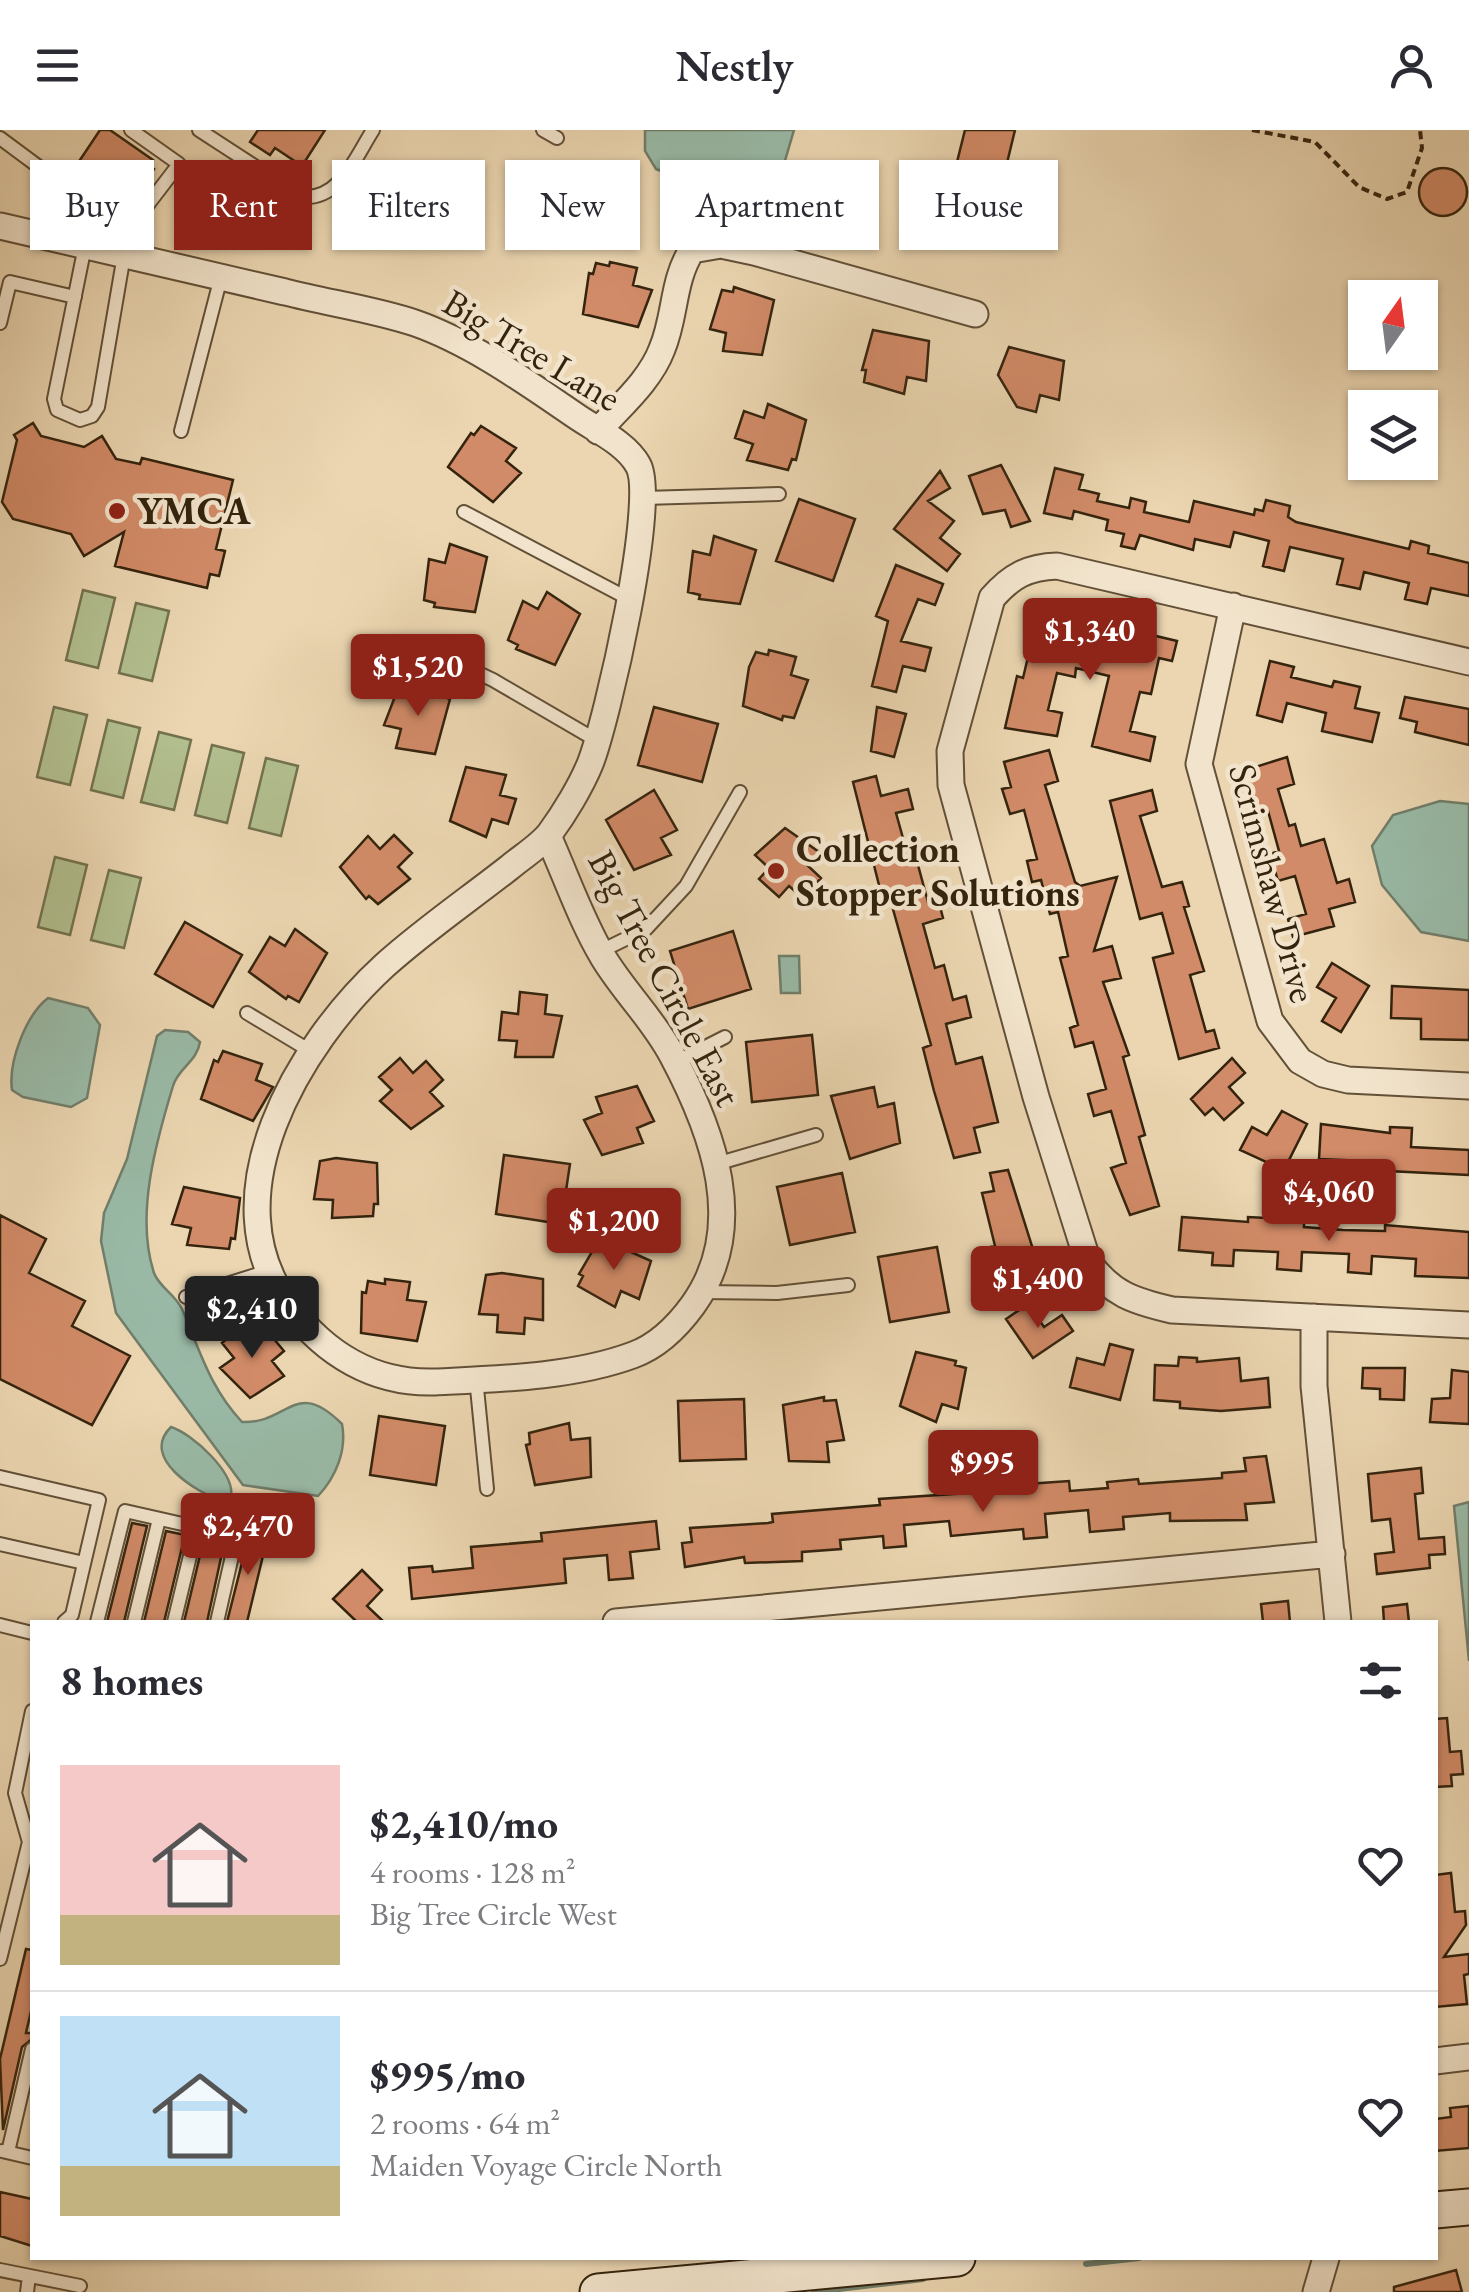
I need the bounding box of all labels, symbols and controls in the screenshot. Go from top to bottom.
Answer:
text: Nestly [675,36,794,94]
icon: menu [30,38,85,93]
icon: person [1384,38,1439,93]
chip: Buy [30,160,154,250]
chip: Rent [174,160,312,250]
chip: Filters [332,160,485,250]
chip: New [505,160,640,250]
chip: Apartment [660,160,879,250]
chip: House [899,160,1058,250]
street label: Big Tree Lane [434,277,630,422]
north arrow [1348,280,1438,370]
map controls [1348,280,1438,480]
button: layers [1348,390,1438,480]
place label: YMCA [137,486,251,535]
marker: YMCA [106,500,128,522]
pin: $1,340 [1009,598,1171,683]
text: $1,340 [1045,609,1135,651]
pin: $1,520 [337,634,499,719]
text: $1,520 [373,645,463,687]
street label: Scrimshaw Drive [1218,758,1329,1008]
place label: Collection Stopper Solutions [796,824,1080,917]
street label: Big Tree Circle East [577,841,753,1114]
marker: Collection Stopper Solutions [765,860,787,882]
pin: $4,060 [1248,1159,1410,1244]
text: $4,060 [1284,1170,1374,1212]
pin: $1,200 [533,1188,695,1273]
text: $1,200 [569,1199,659,1241]
pin: $1,400 [957,1246,1119,1331]
text: $1,400 [993,1257,1083,1299]
pin: $2,410 [171,1276,333,1361]
text: $2,410 [207,1287,297,1329]
pin: $995 [924,1430,1042,1515]
text: $995 [950,1441,1016,1483]
pin: $2,470 [167,1493,329,1578]
text: $2,470 [203,1504,293,1546]
text: 8 homes [60,1653,203,1708]
icon: filters [1353,1653,1408,1708]
text: $2,410/mo [370,1796,558,1851]
icon: home [140,1805,260,1925]
icon: heart [1353,1838,1408,1893]
text: 4 rooms · 128 m² [370,1851,576,1893]
text: Big Tree Circle West [370,1893,617,1935]
text: $995/mo [370,2047,526,2102]
icon: home [140,2056,260,2176]
icon: heart [1353,2089,1408,2144]
text: 2 rooms · 64 m² [370,2102,560,2144]
text: Maiden Voyage Circle North [370,2144,722,2186]

